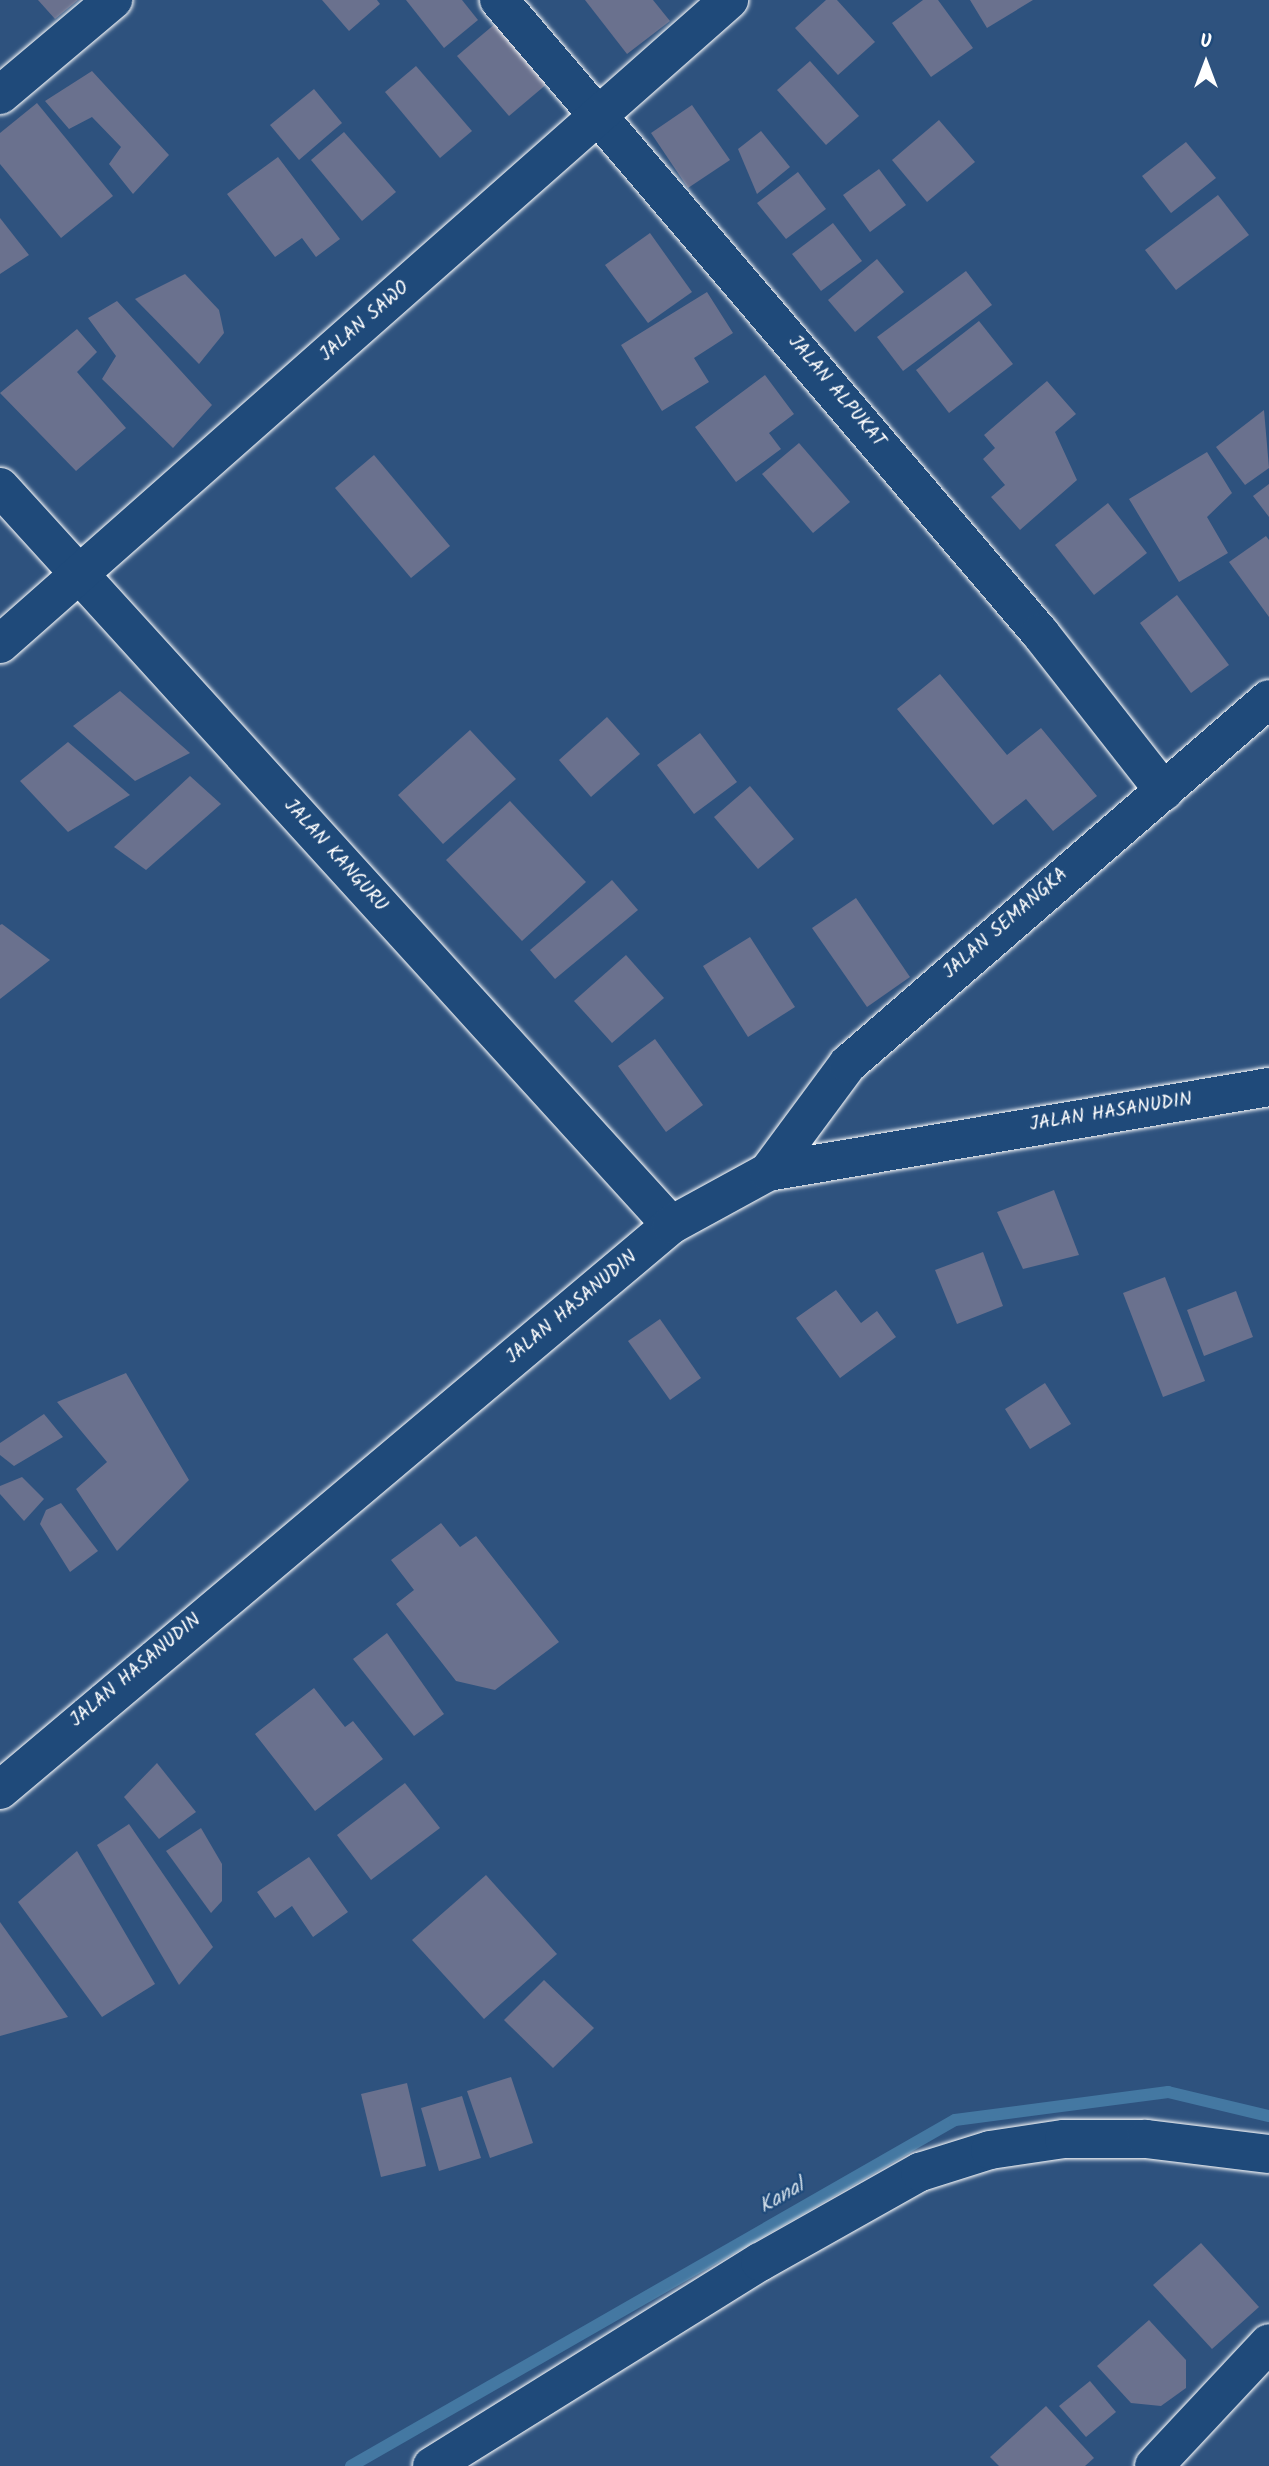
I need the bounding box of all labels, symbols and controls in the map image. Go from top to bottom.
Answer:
text: U [1200,27,1212,57]
north arrow [1171,28,1241,98]
street label: JALAN SAWO [316,277,414,367]
street label: JALAN ALPUKAT [782,331,890,453]
street label: JALAN KANGURU [278,795,392,917]
street label: JALAN SEMANGKA [939,864,1073,984]
street label: JALAN HASANUDIN [1028,1089,1194,1137]
street label: JALAN HASANUDIN [502,1247,642,1369]
street label: JALAN HASANUDIN [66,1610,206,1732]
water label: Kanal [755,2174,809,2220]

